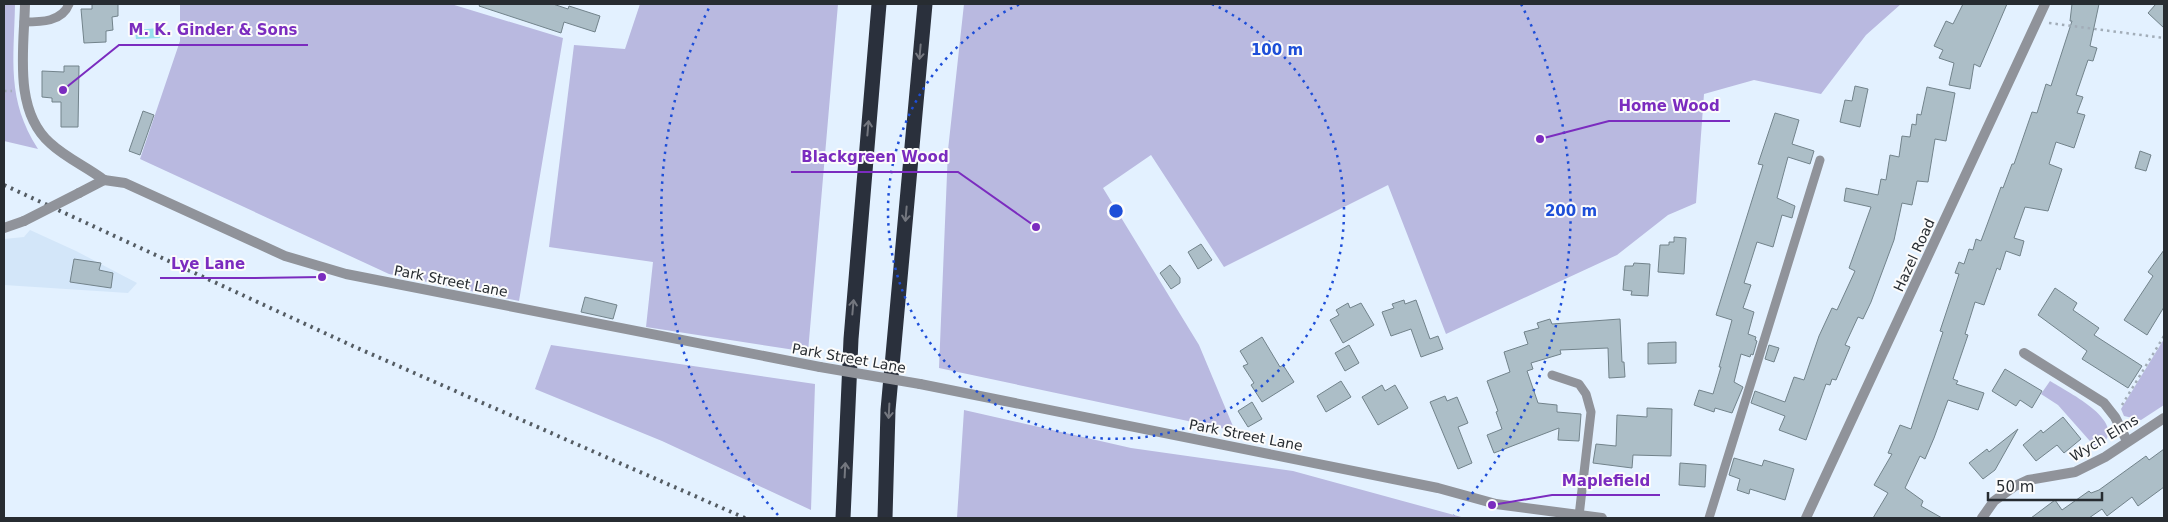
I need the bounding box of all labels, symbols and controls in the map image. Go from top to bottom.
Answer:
callout: M. K. Ginder & Sons [119,15,308,45]
text: M. K. Ginder & Sons [128,21,298,39]
text: 100 m [1251,41,1303,59]
one-way arrow [916,44,925,60]
callout: Home Wood [1609,91,1730,121]
text: Home Wood [1618,97,1720,115]
one-way arrow [864,120,873,136]
callout: Blackgreen Wood [791,142,958,172]
text: Blackgreen Wood [801,148,949,166]
centre of rings [1107,202,1125,220]
text: 200 m [1545,202,1597,220]
one-way arrow [901,206,911,222]
street label: Hazel Road [1890,216,1938,294]
callout: Lye Lane [160,248,255,278]
text: Lye Lane [171,255,245,273]
street label: Park Street Lane [393,262,509,300]
one-way arrow [849,300,858,316]
street label: Park Street Lane [791,340,907,376]
one-way arrow [884,403,893,419]
street label: Wych Elms [2067,411,2141,465]
street label: Park Street Lane [1188,416,1304,454]
one-way arrow [840,462,849,478]
callout: Maplefield [1552,465,1660,495]
scale bar [1988,470,2102,502]
text: Maplefield [1562,472,1650,490]
text: 50 m [1996,478,2034,496]

